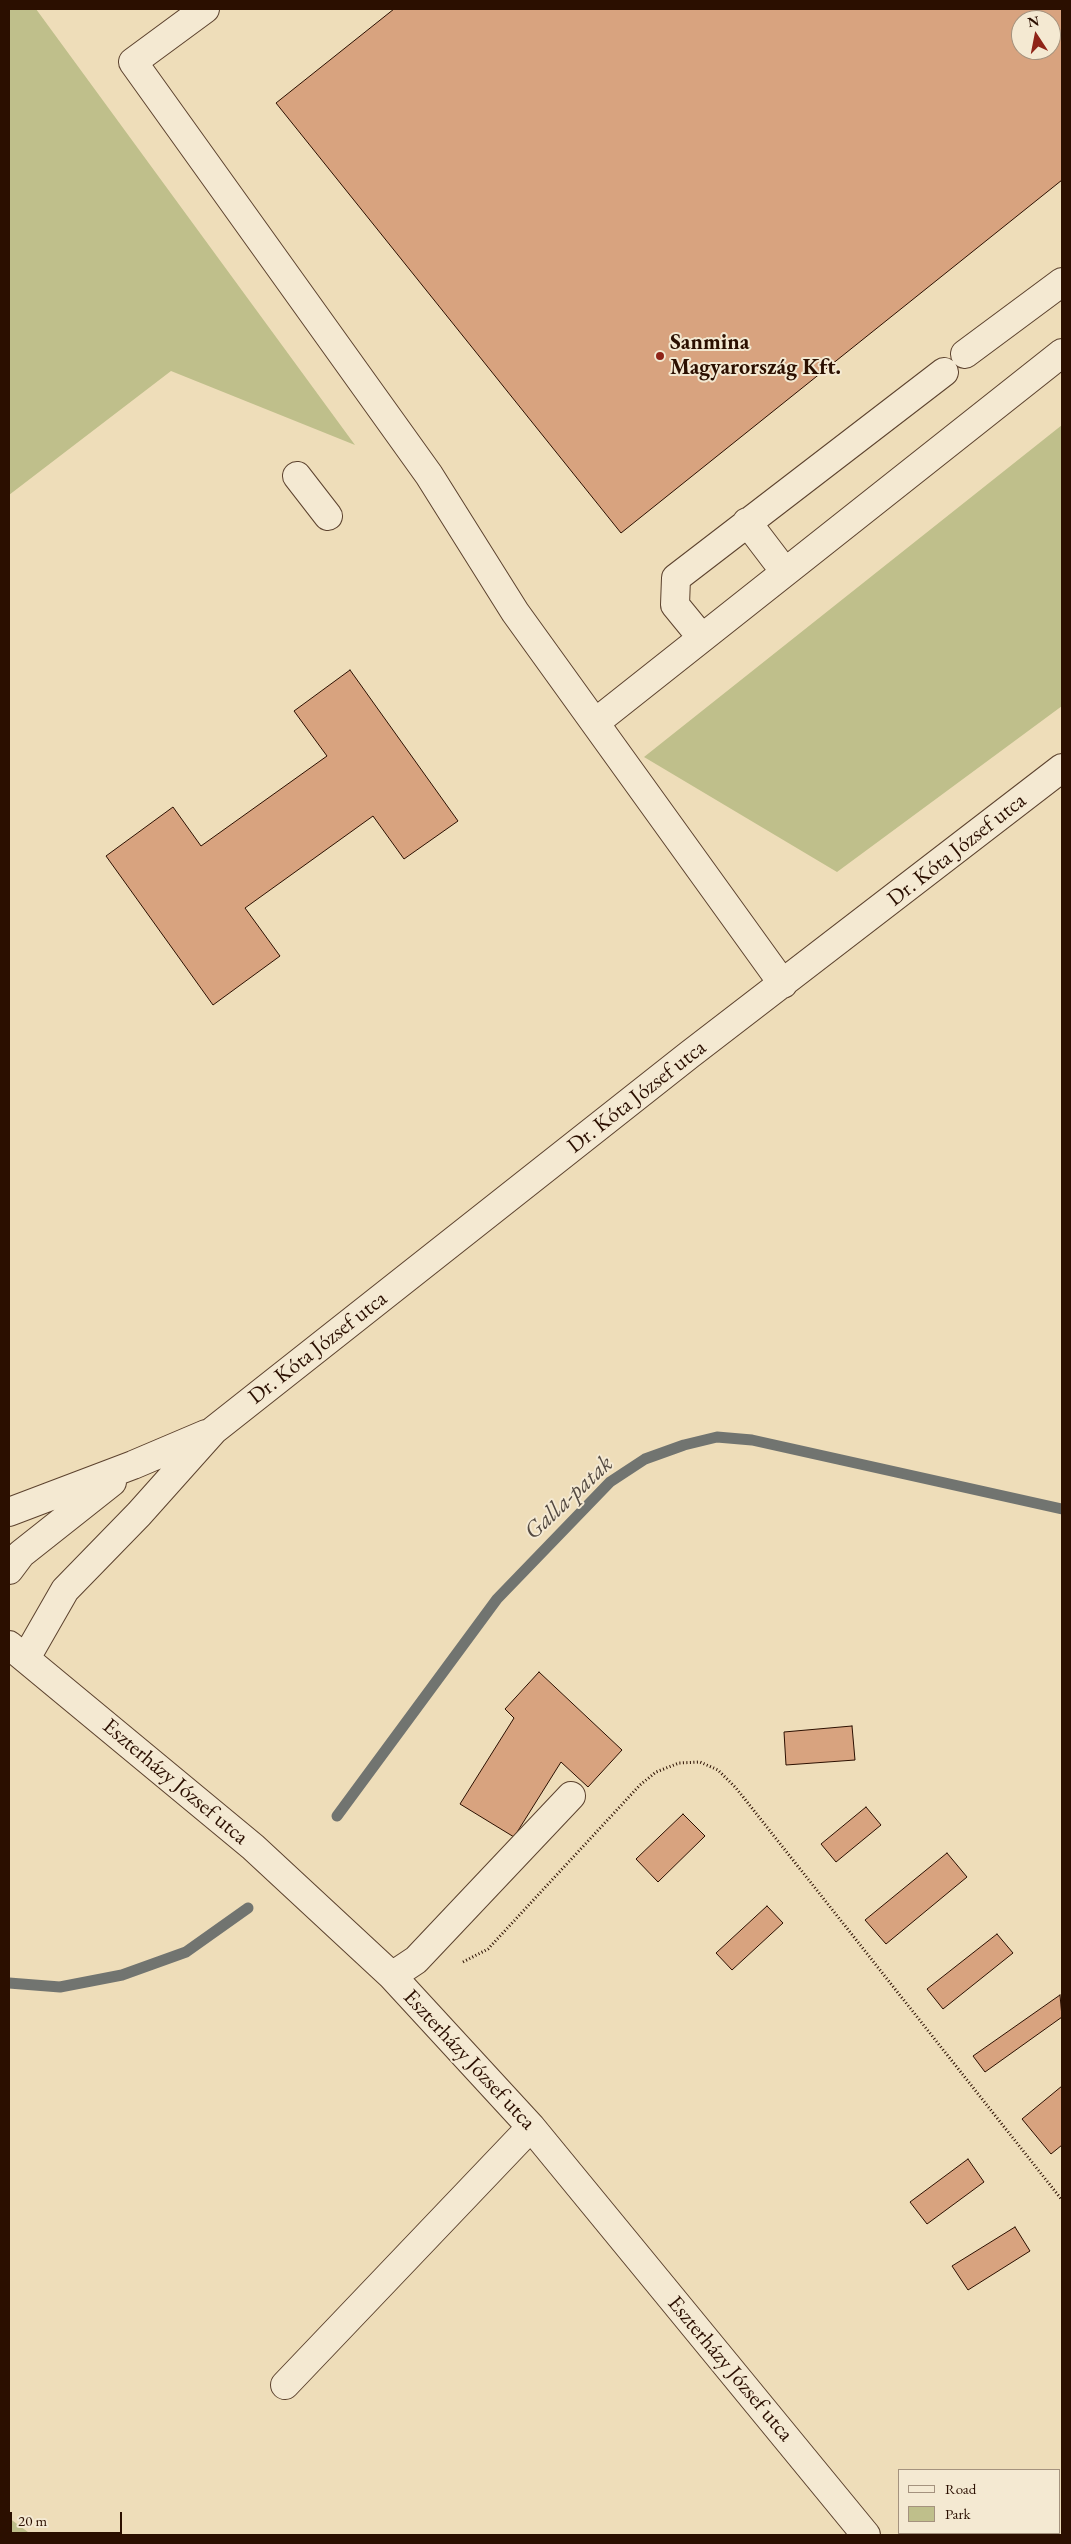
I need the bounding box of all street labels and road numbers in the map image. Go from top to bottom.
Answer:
street label: Dr. Kóta József utca [882,788,1032,912]
street label: Dr. Kóta József utca [562,1035,712,1159]
street label: Dr. Kóta József utca [243,1286,393,1410]
street label: Eszterházy József utca [97,1713,253,1851]
street label: Eszterházy József utca [397,1984,541,2136]
street label: Eszterházy József utca [661,2291,799,2447]

